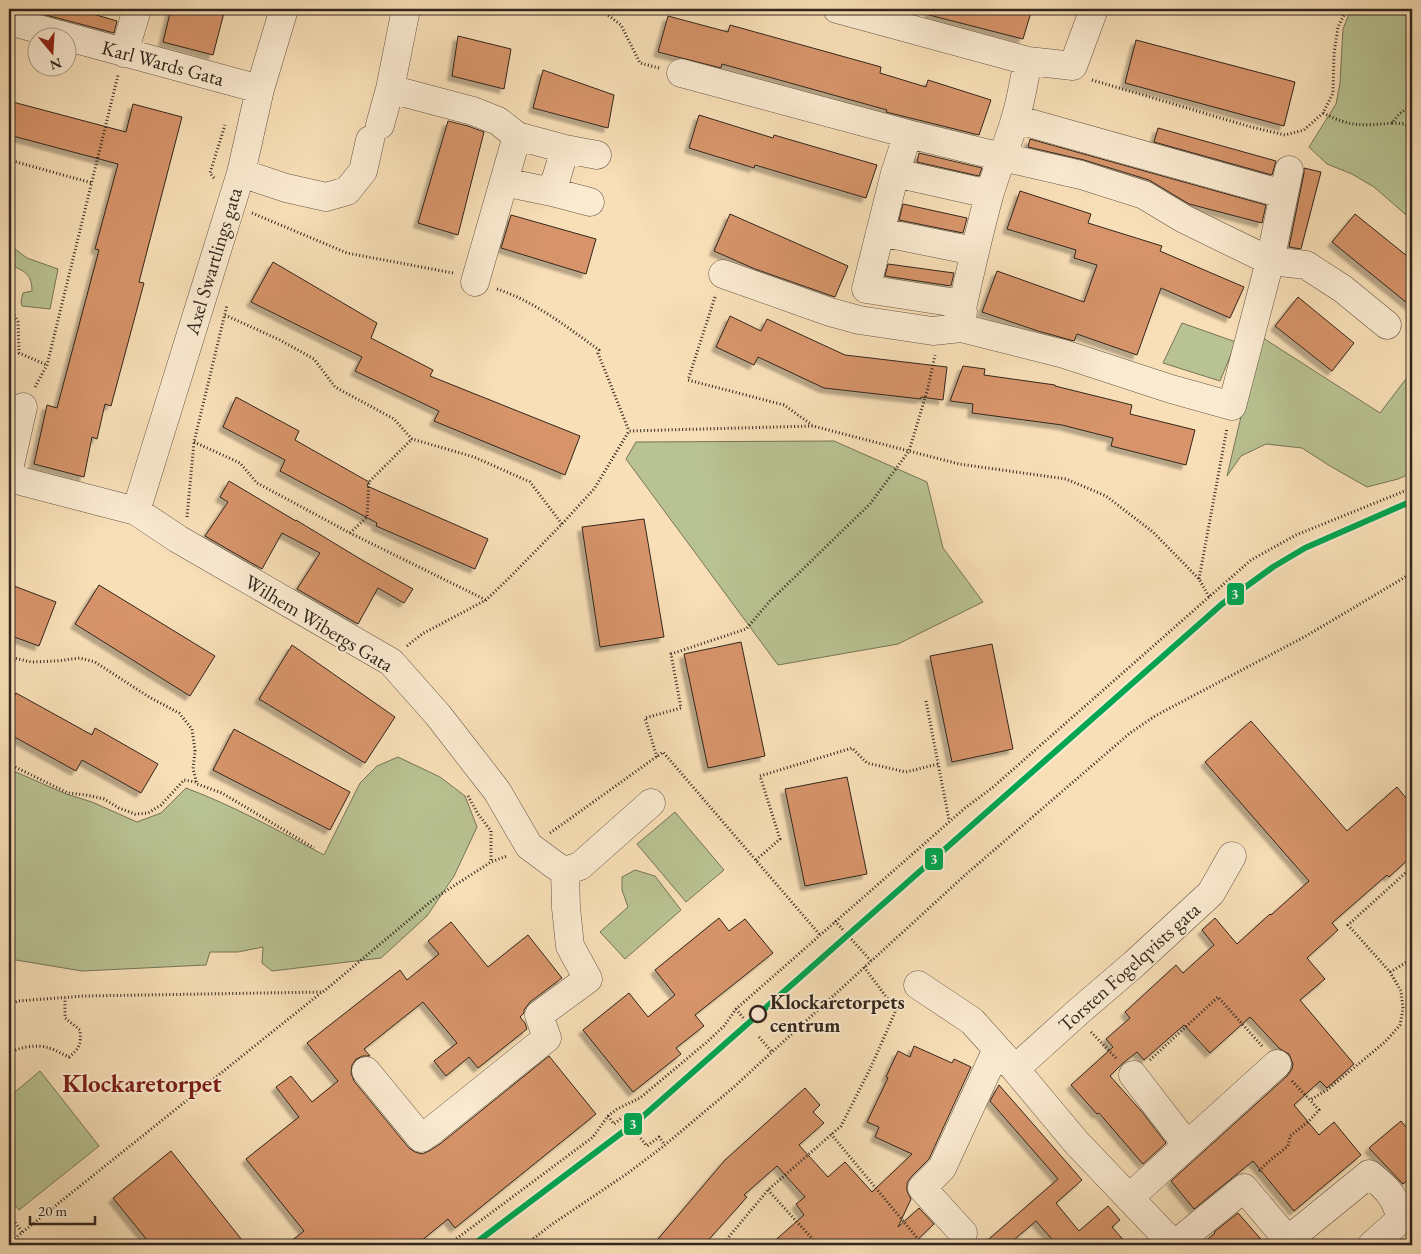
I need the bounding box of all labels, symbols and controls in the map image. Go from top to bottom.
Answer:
north arrow [28,28,78,78]
street label: Karl Wards Gata [99,34,227,92]
text: N [47,54,64,75]
street label: Axel Swartlings gata [178,184,248,339]
street label: Wilhem Wibergs Gata [240,568,398,678]
line badge: 3 [1226,582,1245,606]
text: 3 [1231,585,1239,603]
line badge: 3 [924,847,944,871]
text: 3 [930,850,938,868]
street label: Torsten Fogelqvists gata [1053,896,1205,1038]
place label: Klockaretorpets centrum [770,989,905,1038]
marker: Klockaretorpets centrum [749,1005,767,1023]
district label: Klockaretorpet [62,1067,222,1099]
line badge: 3 [623,1112,643,1136]
text: 3 [629,1115,637,1133]
scale bar [30,1194,95,1226]
text: 20 m [38,1201,67,1220]

